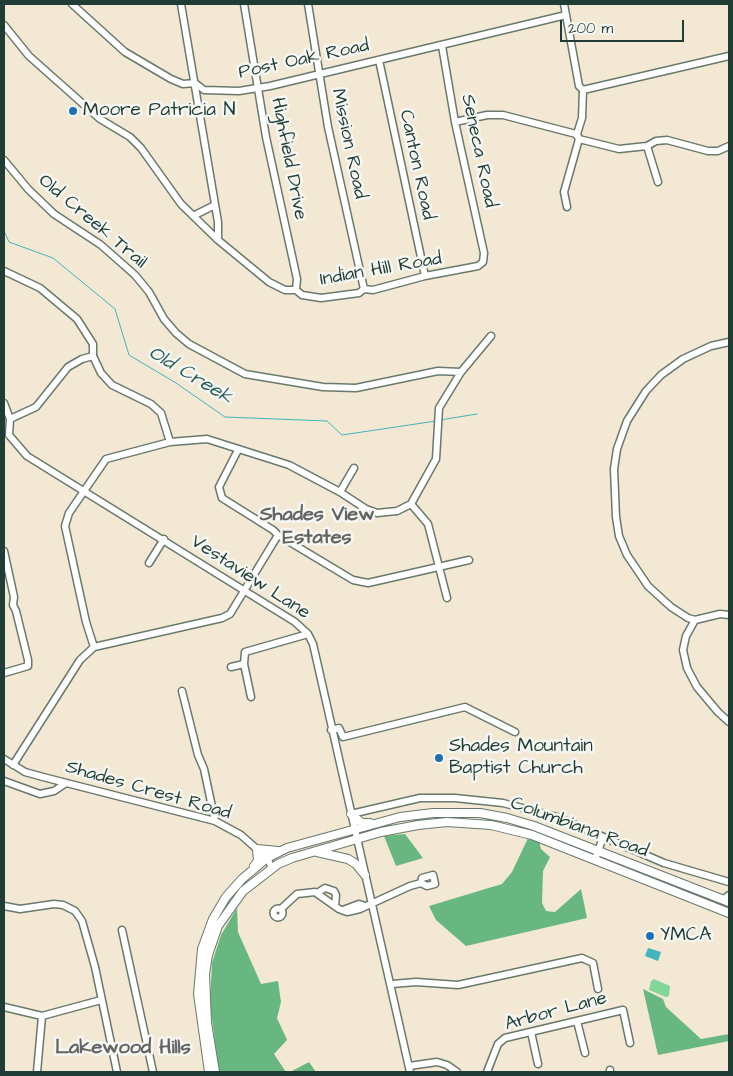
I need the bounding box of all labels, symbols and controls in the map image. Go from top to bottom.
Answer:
scale bar [563,10,687,42]
text: 200 m [568,18,613,39]
street label: Post Oak Road [237,35,371,85]
street label: Mission Road [325,87,371,201]
street label: Seneca Road [455,92,501,210]
street label: Highfield Drive [265,96,311,222]
place label: Moore Patricia N [83,100,235,122]
marker: Moore Patricia N [67,105,79,117]
street label: Canton Road [393,108,439,222]
street label: Old Creek Trail [33,170,151,274]
street label: Indian Hill Road [318,248,444,292]
water label: Old Creek [144,342,236,410]
district label: Shades View Estates [260,504,374,551]
street label: Vestaview Lane [186,531,314,625]
place label: Shades Mountain Baptist Church [449,736,593,780]
marker: Shades Mountain Baptist Church [433,752,445,764]
street label: Shades Crest Road [63,756,233,826]
street label: Columbiana Road [507,792,651,864]
place label: YMCA [660,925,711,947]
marker: YMCA [644,930,656,942]
street label: Arbor Lane [502,987,610,1037]
district label: Lakewood Hills [55,1037,191,1061]

